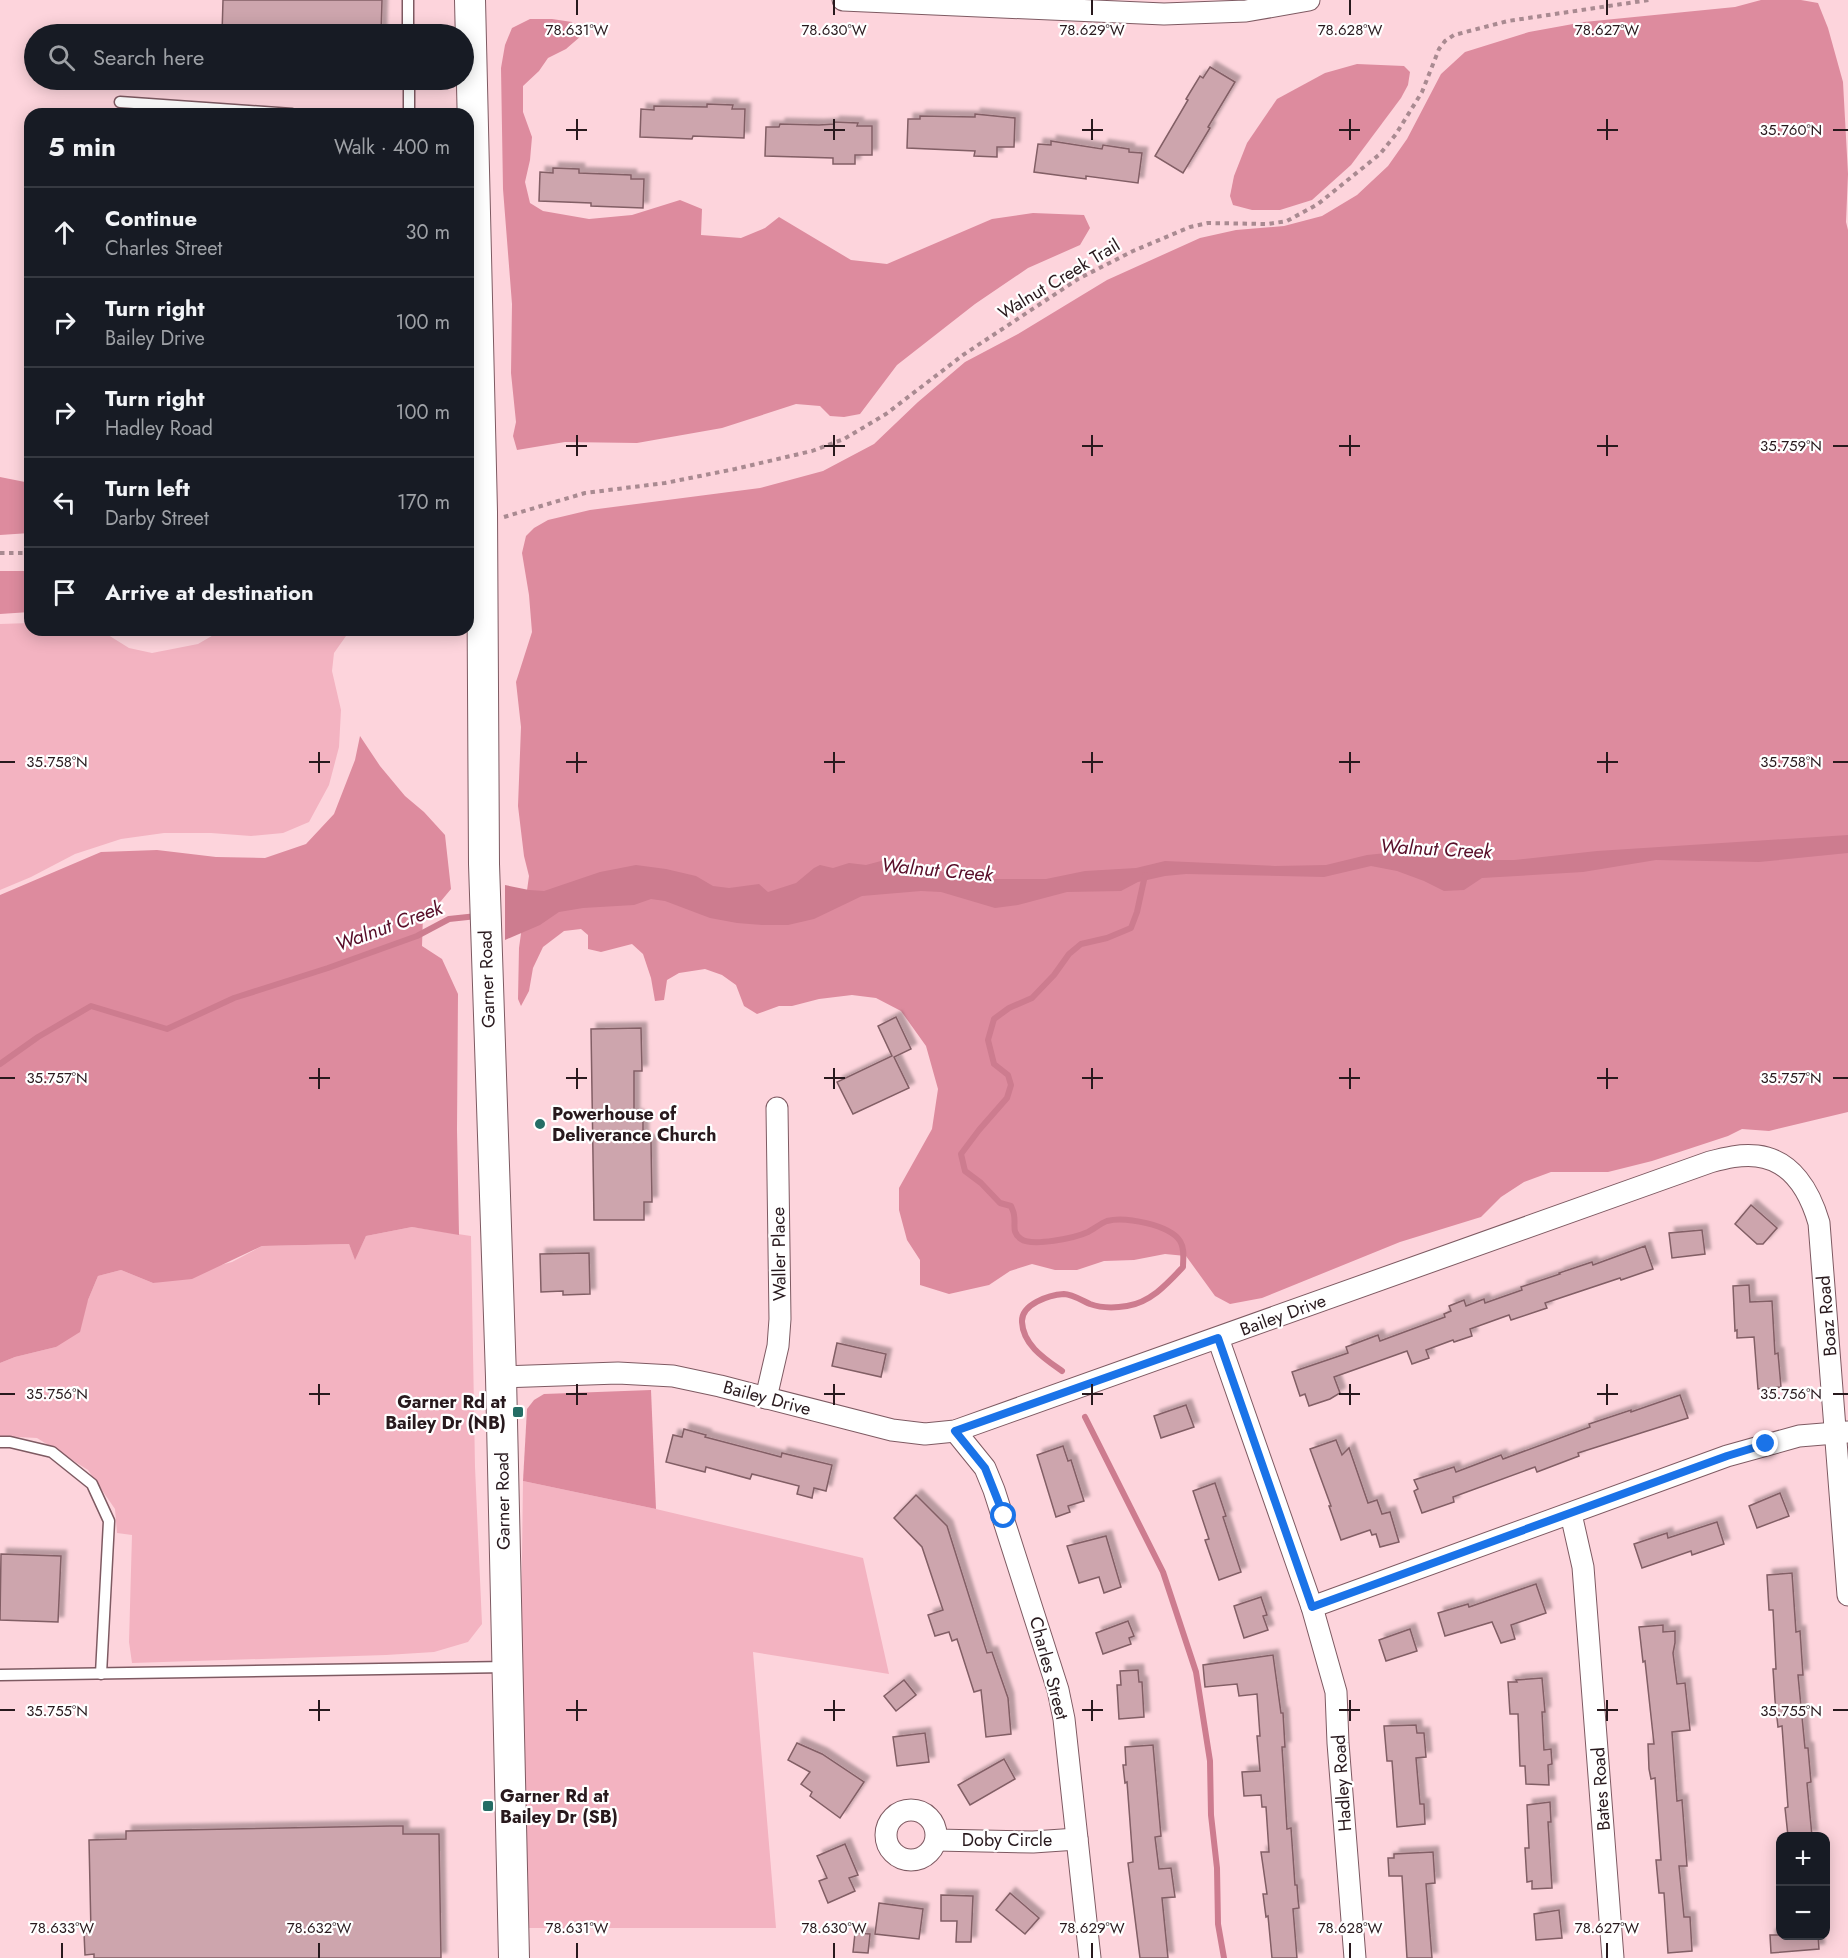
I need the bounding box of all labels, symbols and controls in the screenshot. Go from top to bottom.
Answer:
text: 78.631°W [546,19,609,41]
text: 78.630°W [801,19,867,41]
text: 78.629°W [1059,19,1125,41]
text: 78.628°W [1318,19,1383,41]
text: 78.627°W [1575,19,1639,41]
search box [24,24,474,90]
icon: search [45,41,78,74]
text: Search here [93,41,204,73]
text: 35.760°N [1760,119,1822,141]
text: 5 min [48,128,116,166]
text: Walk · 400 m [334,133,450,162]
text: Continue [105,202,197,234]
icon: ahead [48,216,81,249]
text: 30 m [405,218,450,247]
street label: Walnut Creek Trail [993,232,1125,326]
text: Charles Street [105,234,222,263]
text: Turn right [105,292,205,324]
icon: right [48,306,81,339]
text: 100 m [395,308,450,337]
text: Bailey Drive [105,324,205,353]
text: Turn right [105,382,205,414]
icon: right [48,396,81,429]
text: 100 m [395,398,450,427]
text: Hadley Road [105,414,213,443]
text: 35.759°N [1760,435,1822,457]
text: Turn left [105,472,190,504]
icon: left [48,486,81,519]
text: 170 m [397,488,450,517]
text: Darby Street [105,504,209,533]
icon: arrive [48,576,81,609]
text: Arrive at destination [105,576,314,608]
text: 35.758°N [26,751,88,773]
text: 35.758°N [1760,751,1822,773]
water label: Walnut Creek [1379,832,1494,866]
water label: Walnut Creek [880,851,995,889]
water label: Walnut Creek [331,893,448,959]
street label: Garner Road [472,930,502,1028]
text: 35.757°N [26,1067,88,1089]
text: 35.757°N [1760,1067,1822,1089]
place label: Powerhouse of Deliverance Church [552,1101,716,1148]
marker: Powerhouse of Deliverance Church [533,1117,547,1131]
street label: Waller Place [765,1207,793,1301]
street label: Boaz Road [1811,1274,1843,1358]
street label: Bailey Drive [1236,1287,1330,1343]
street label: Bailey Drive [720,1374,814,1422]
text: 35.756°N [26,1383,88,1405]
text: 35.756°N [1760,1383,1822,1405]
place label: Garner Rd at Bailey Dr (NB) [385,1389,506,1436]
marker: Garner Rd at Bailey Dr (NB) [511,1405,525,1419]
route end [1752,1430,1778,1456]
street label: Garner Road [489,1452,517,1550]
route start [990,1502,1016,1528]
street label: Charles Street [1023,1614,1075,1723]
text: 35.755°N [26,1700,88,1722]
text: 35.755°N [1760,1700,1822,1722]
street label: Hadley Road [1326,1734,1358,1832]
street label: Bates Road [1585,1746,1617,1832]
place label: Garner Rd at Bailey Dr (SB) [500,1783,618,1830]
marker: Garner Rd at Bailey Dr (SB) [481,1799,495,1813]
street label: Doby Circle [962,1827,1052,1853]
map controls [1776,1832,1830,1940]
button: + [1776,1832,1830,1886]
button: − [1776,1886,1830,1940]
text: 78.633°W [30,1917,94,1939]
text: 78.632°W [287,1917,352,1939]
text: 78.631°W [546,1917,609,1939]
text: 78.630°W [801,1917,867,1939]
text: 78.629°W [1059,1917,1125,1939]
text: 78.628°W [1318,1917,1383,1939]
text: 78.627°W [1575,1917,1639,1939]

